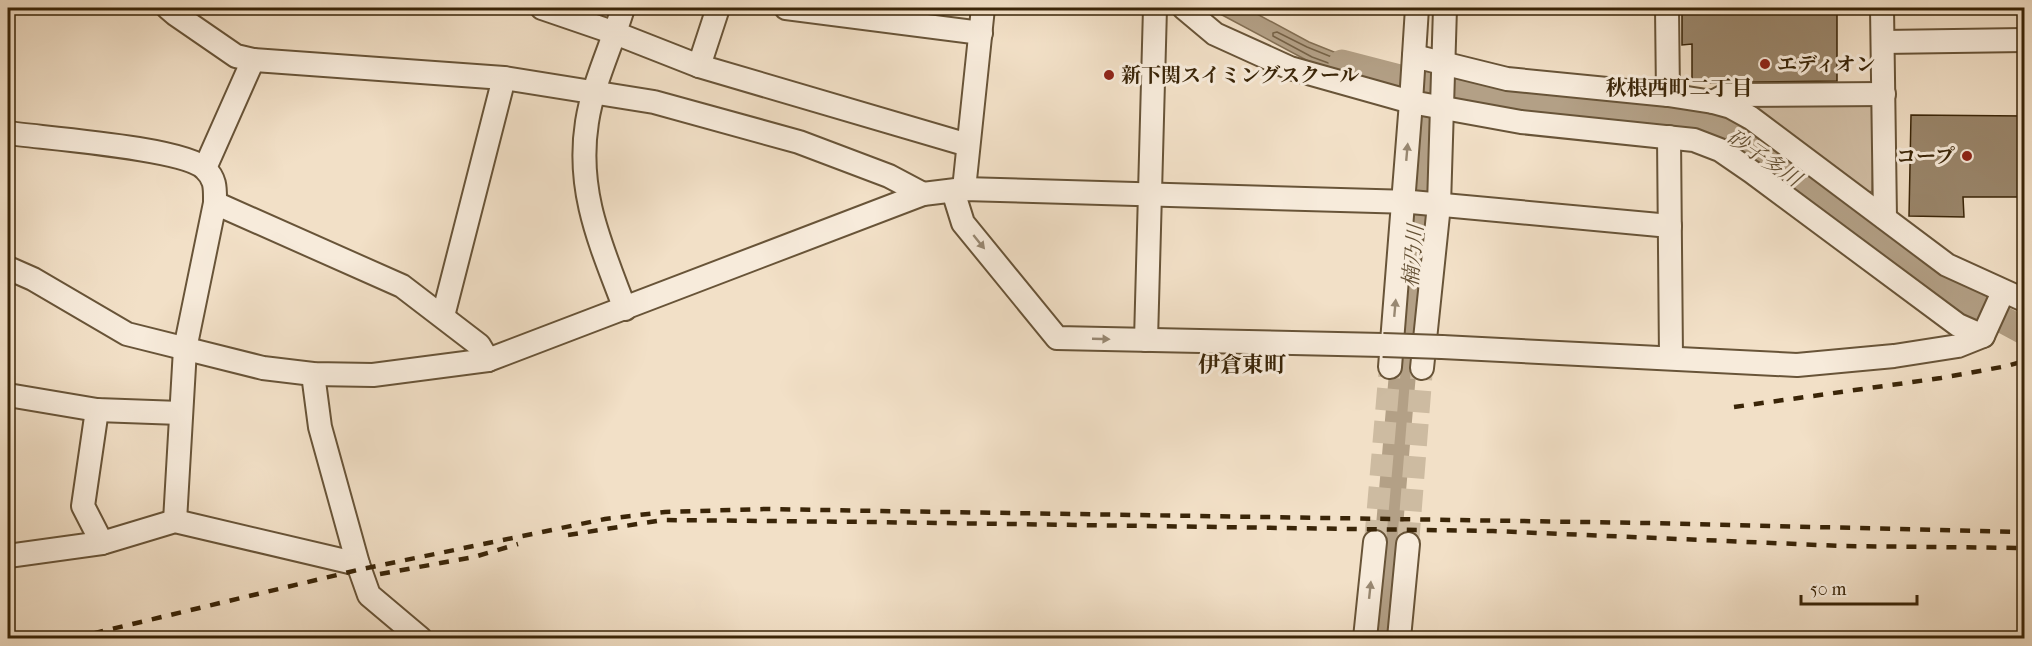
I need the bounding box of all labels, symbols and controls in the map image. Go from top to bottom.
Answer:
place label: エディオン [1777,53,1875,76]
marker: エディオン [1758,57,1772,71]
place label: 新下関スイミングスクール [1121,64,1360,87]
marker: 新下関スイミングスクール [1102,68,1116,82]
district label: 秋根西町二丁目 [1606,76,1753,100]
water label: 砂子多川 [1722,125,1807,193]
one-way arrow [1403,143,1412,162]
place label: コープ [1896,145,1955,168]
marker: コープ [1960,149,1974,163]
water label: 楠乃川 [1398,222,1428,288]
one-way arrow [972,234,985,249]
one-way arrow [1390,299,1400,318]
one-way arrow [1092,334,1111,344]
district label: 伊倉東町 [1198,352,1286,378]
scale bar [1801,568,1916,606]
text: 50 m [1810,579,1847,600]
one-way arrow [1365,581,1375,600]

